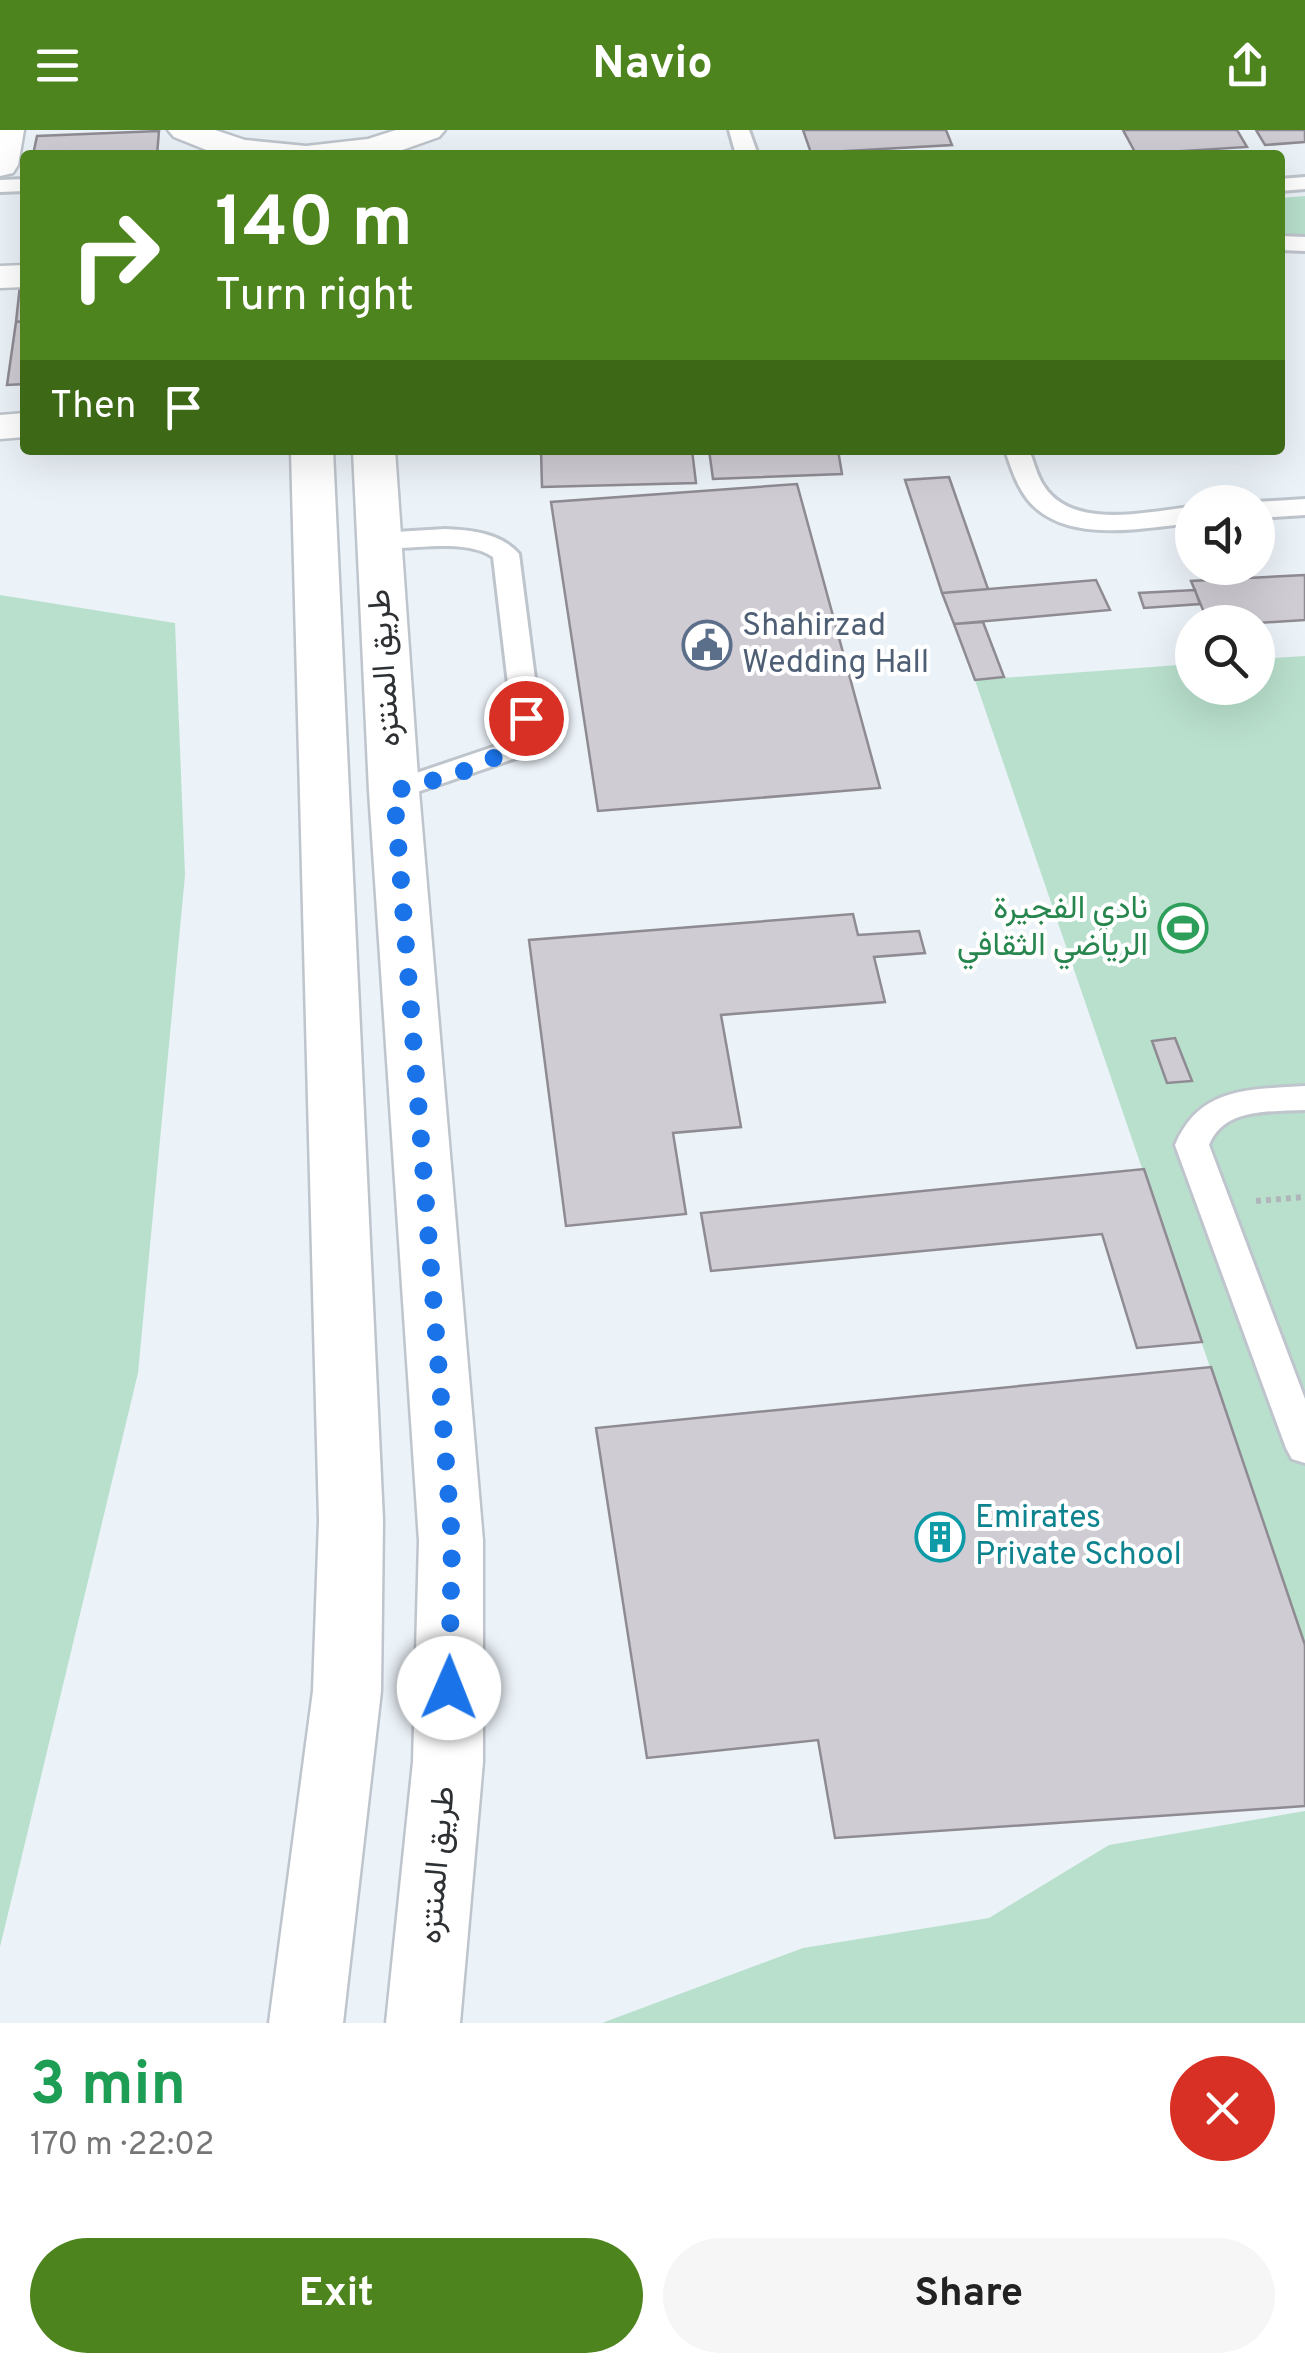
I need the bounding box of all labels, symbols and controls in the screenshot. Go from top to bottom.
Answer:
text: Navio [592,37,713,94]
icon: menu [30,38,85,93]
icon: share [1220,38,1275,93]
text: 140 m [215,182,413,271]
icon: right [50,190,180,320]
text: Turn right [215,269,414,326]
icon: arrive [156,380,211,435]
text: Then [50,383,136,432]
map controls [1175,485,1275,705]
button: sound [1175,485,1275,585]
street label: طريق المنتزه [361,588,411,748]
button: search [1175,605,1275,705]
place label: Shahirzad Wedding Hall [742,607,929,684]
public building icon: Shahirzad Wedding Hall [681,619,733,671]
pin [484,676,569,761]
icon: arrive [499,691,554,746]
place label: نادي الفجيرة الرياضي الثقافي [957,890,1148,970]
sports icon: نادي الفجيرة الرياضي الثقافي [1157,902,1209,954]
place label: Emirates Private School [975,1499,1182,1576]
building icon: Emirates Private School [914,1511,966,1563]
position arrow [397,1636,501,1740]
street label: طريق المنتزه [412,1784,466,1946]
text: 3 min [30,2050,186,2126]
button: close [1170,2056,1275,2161]
text: 170 m · 22:02 [30,2126,214,2166]
button: Exit [30,2238,643,2353]
button: Share [663,2238,1275,2353]

